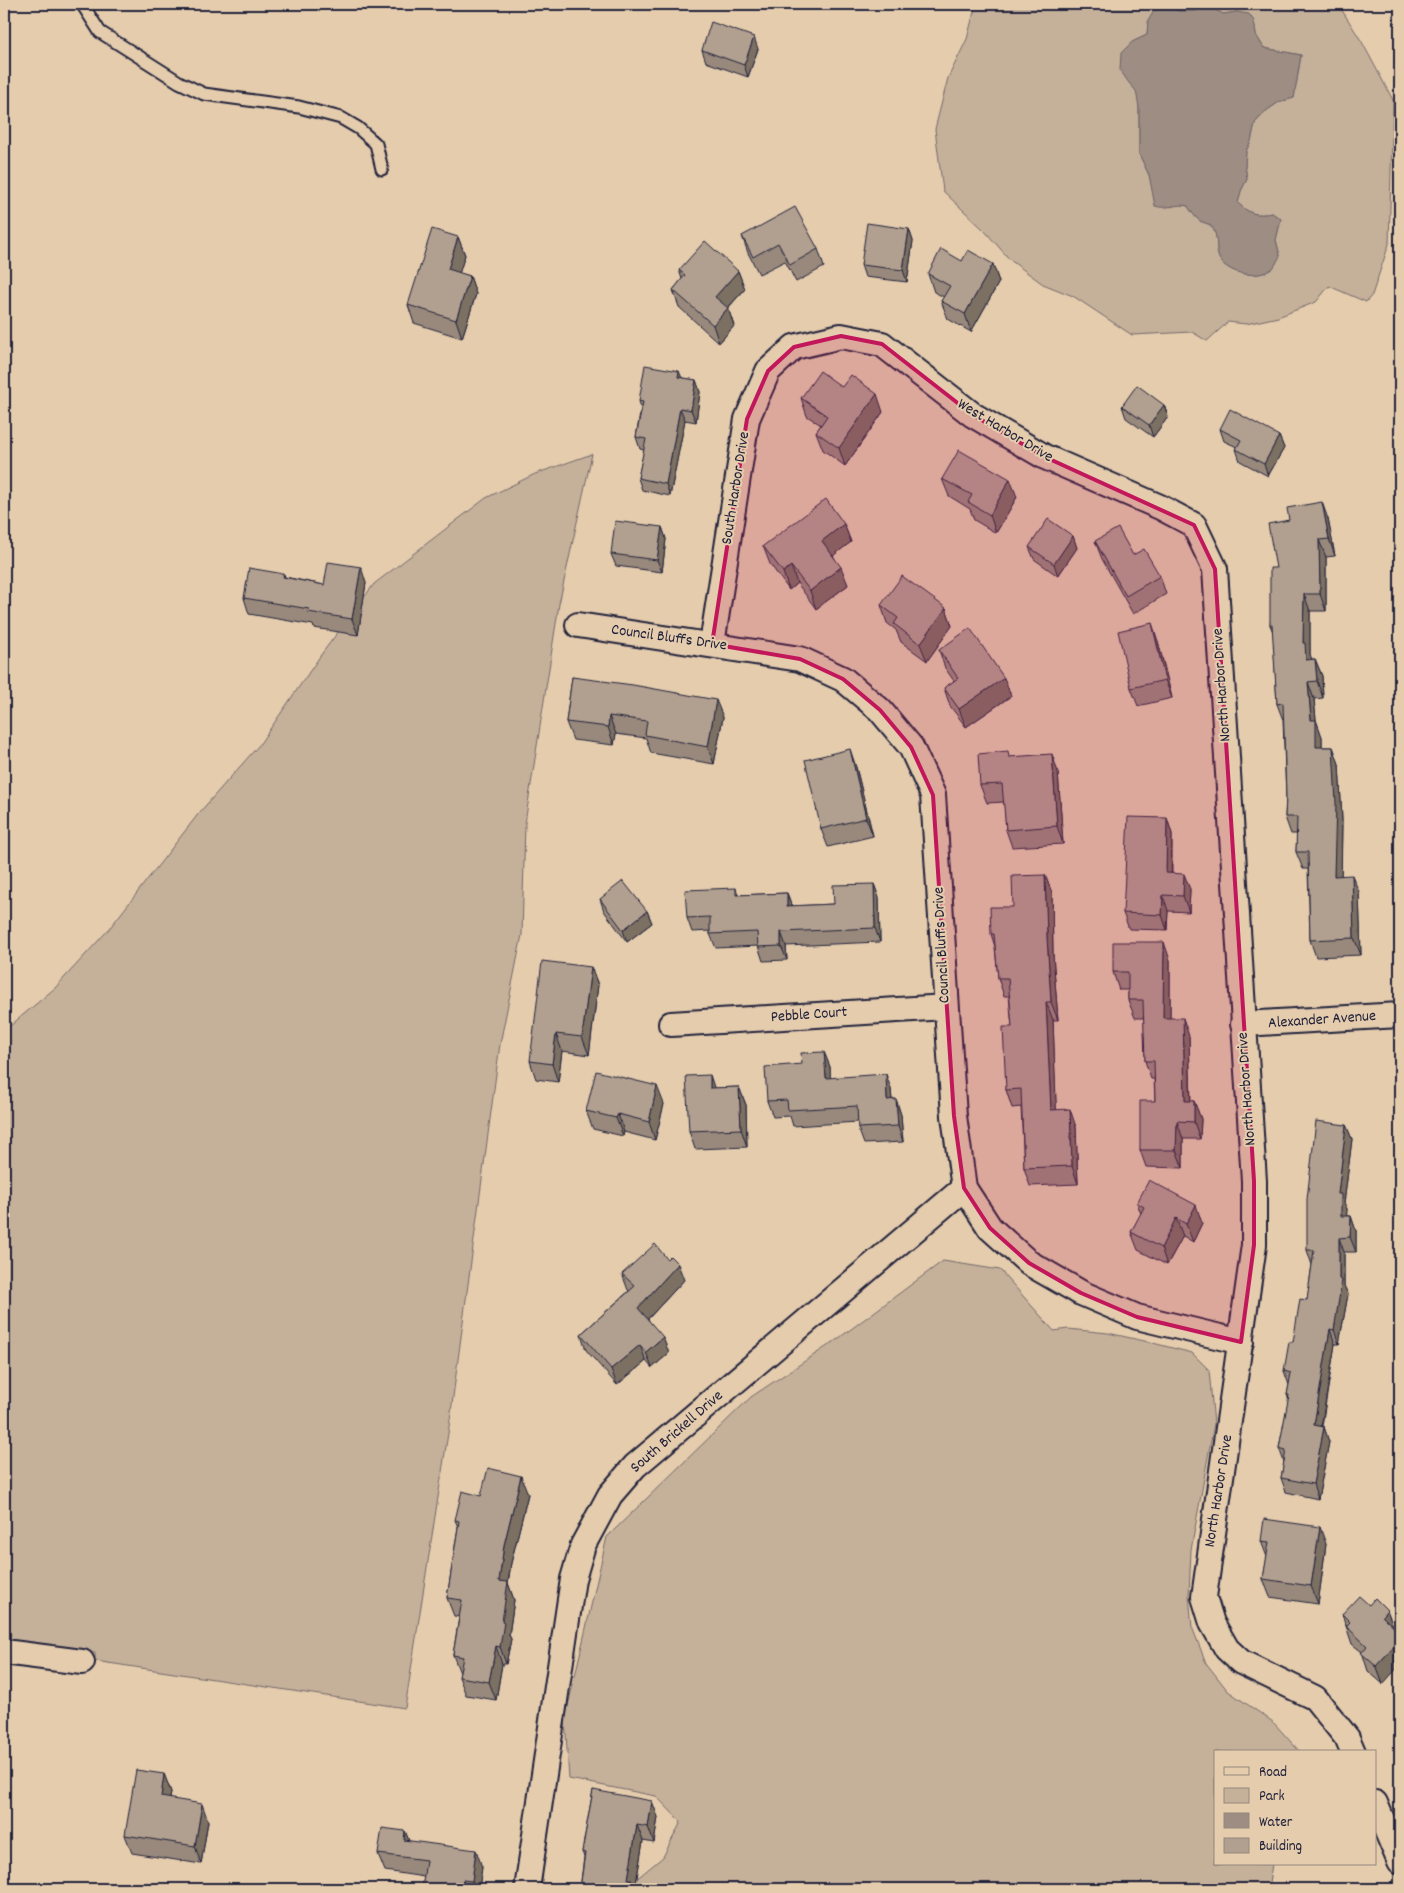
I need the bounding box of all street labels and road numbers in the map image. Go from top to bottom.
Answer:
street label: West Harbor Drive [953,393,1057,469]
street label: South Harbor Drive [716,430,756,546]
street label: Council Bluffs Drive [610,619,728,657]
street label: North Harbor Drive [1207,627,1237,743]
street label: Council Bluffs Drive [927,886,957,1004]
street label: Pebble Court [770,1001,848,1029]
street label: Alexander Avenue [1267,1005,1377,1035]
street label: North Harbor Drive [1232,1031,1262,1147]
street label: South Brickell Drive [625,1385,729,1479]
street label: North Harbor Drive [1199,1433,1239,1549]

